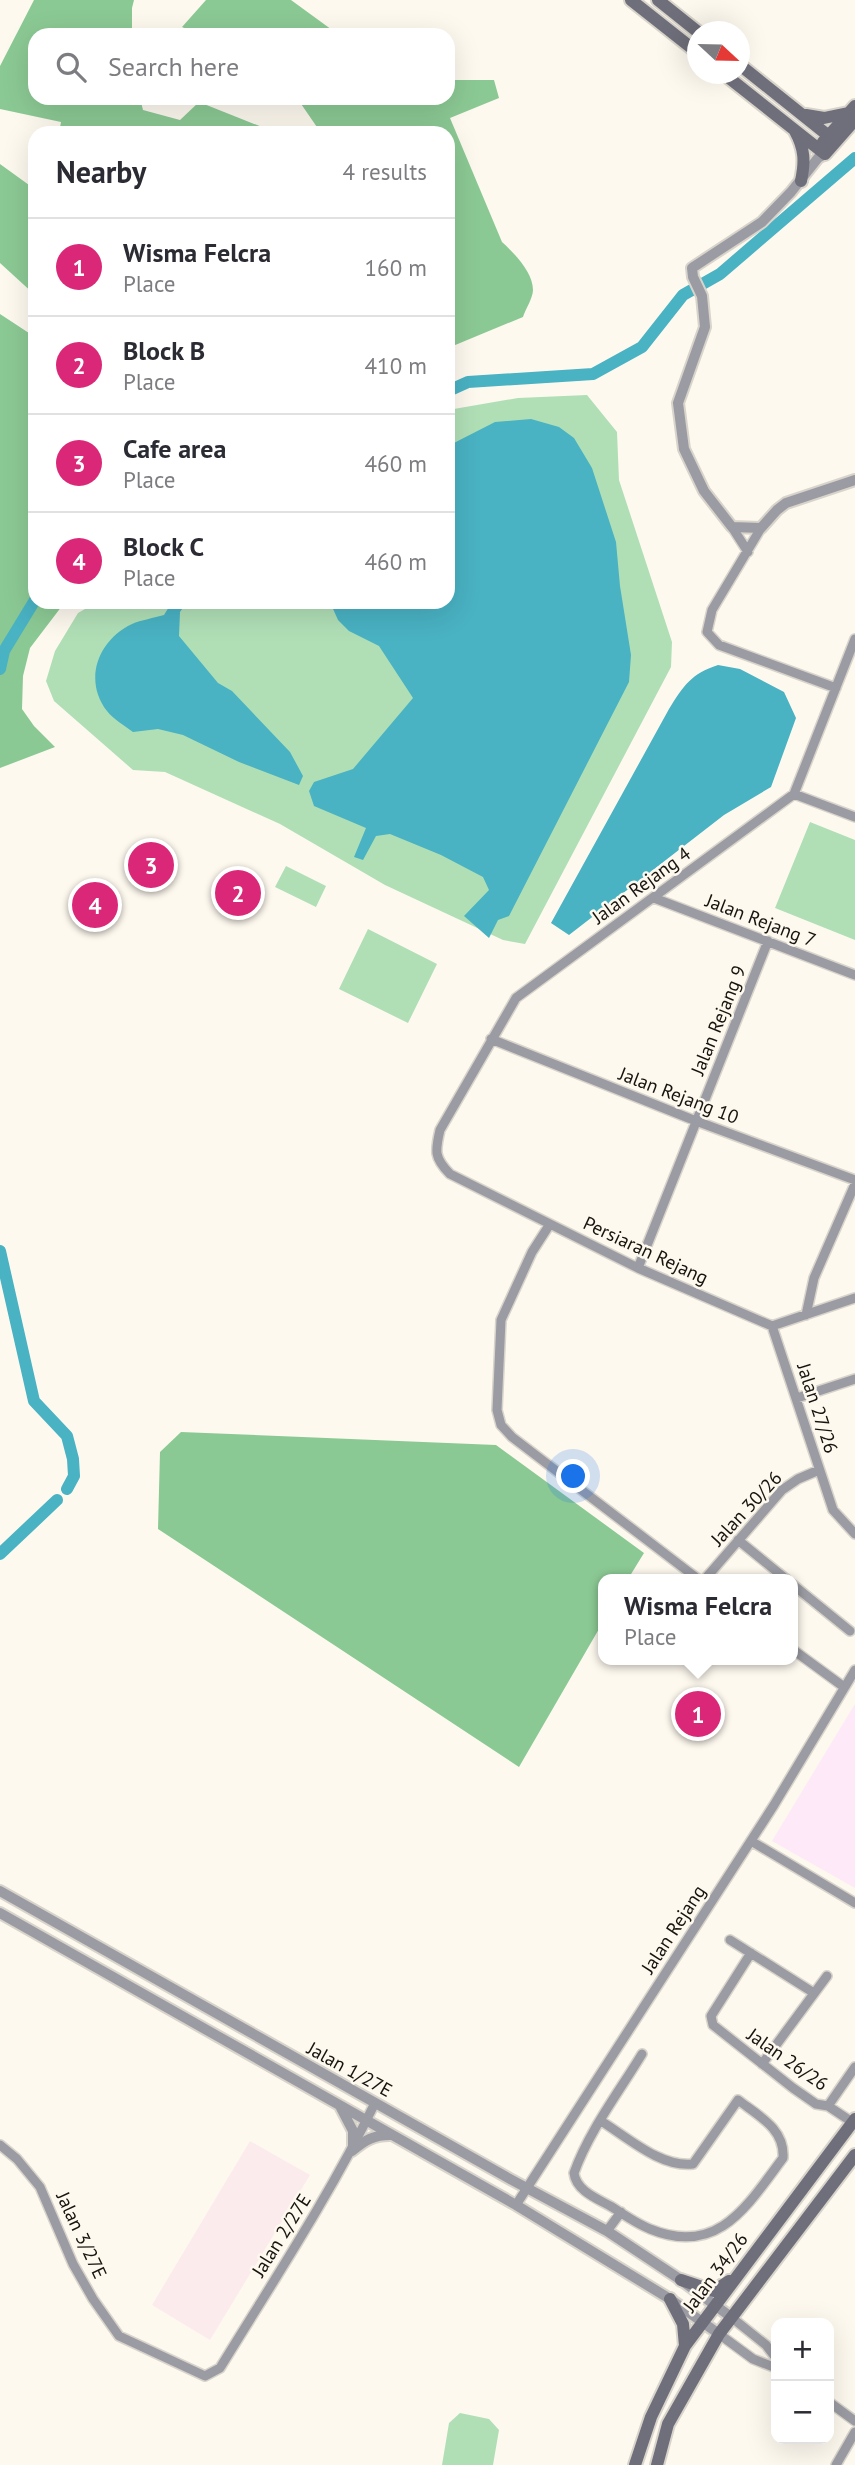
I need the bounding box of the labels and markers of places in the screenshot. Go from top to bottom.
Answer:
pin: 3 [128,839,174,891]
pin: 2 [215,867,261,919]
pin: 4 [72,879,118,931]
pin: 1 [675,1688,721,1740]

